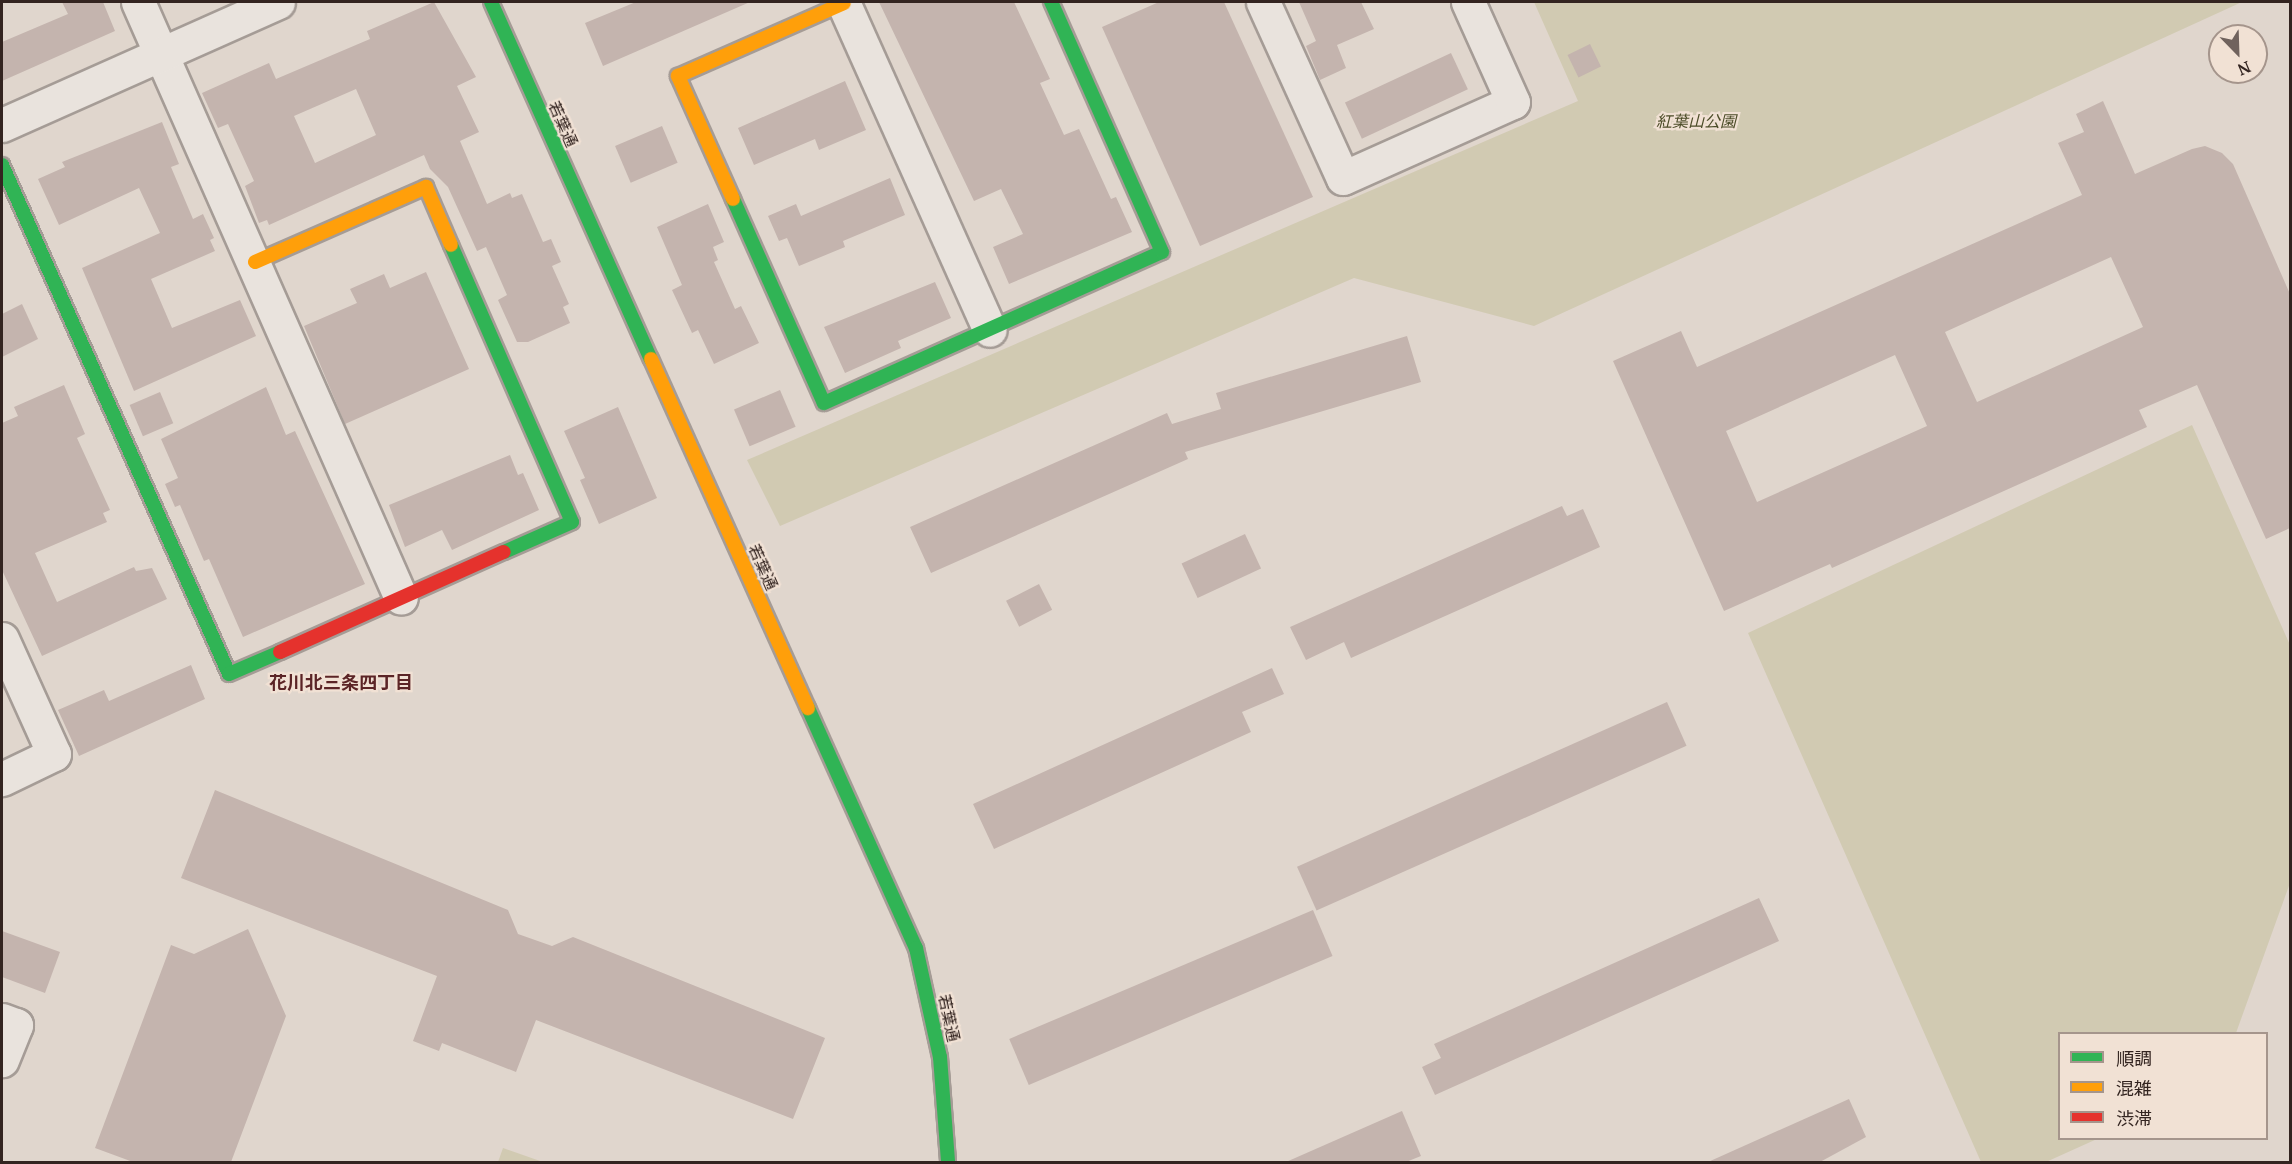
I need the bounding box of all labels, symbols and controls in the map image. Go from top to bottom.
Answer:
north arrow [2208,24,2268,84]
text: N [2234,56,2254,81]
street label: 若葉通 [544,98,582,150]
park label: 紅葉山公園 [1656,111,1736,131]
street label: 若葉通 [744,541,782,593]
district label: 花川北三条四丁目 [269,671,413,693]
street label: 若葉通 [935,993,963,1043]
legend [2058,1032,2268,1140]
text: 順調 [2116,1046,2152,1070]
text: 混雑 [2116,1076,2152,1100]
text: 渋滞 [2116,1106,2152,1130]

